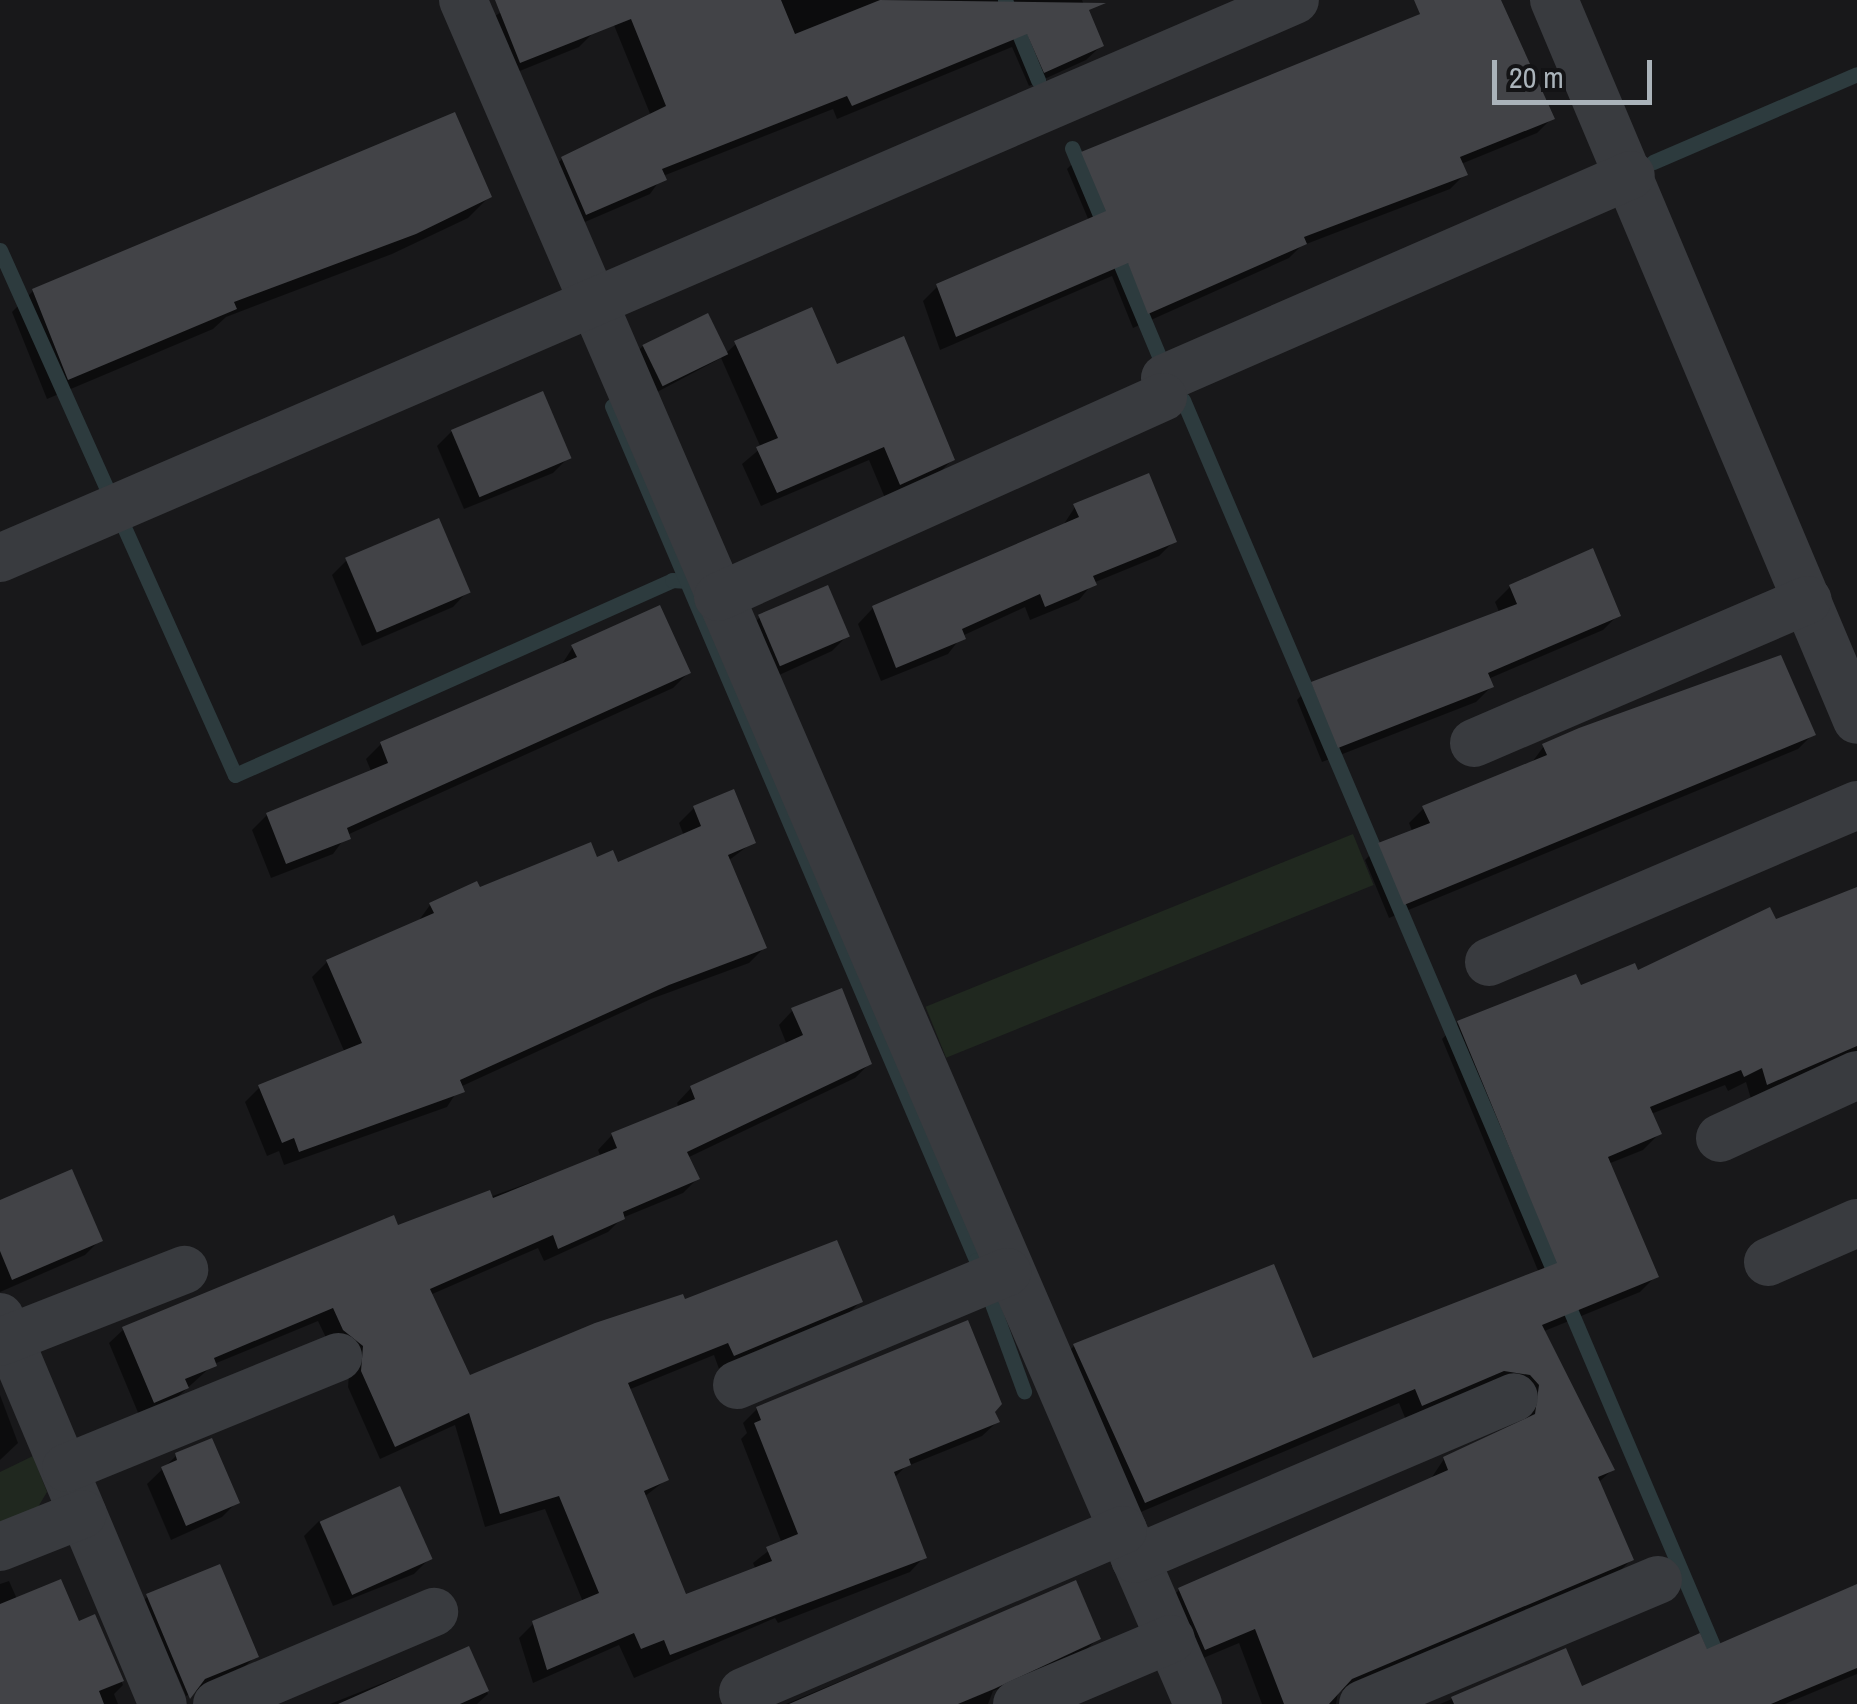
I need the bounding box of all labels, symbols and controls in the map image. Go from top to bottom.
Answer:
scale bar [1497,40,1657,102]
text: 20 m [1509,57,1564,97]

